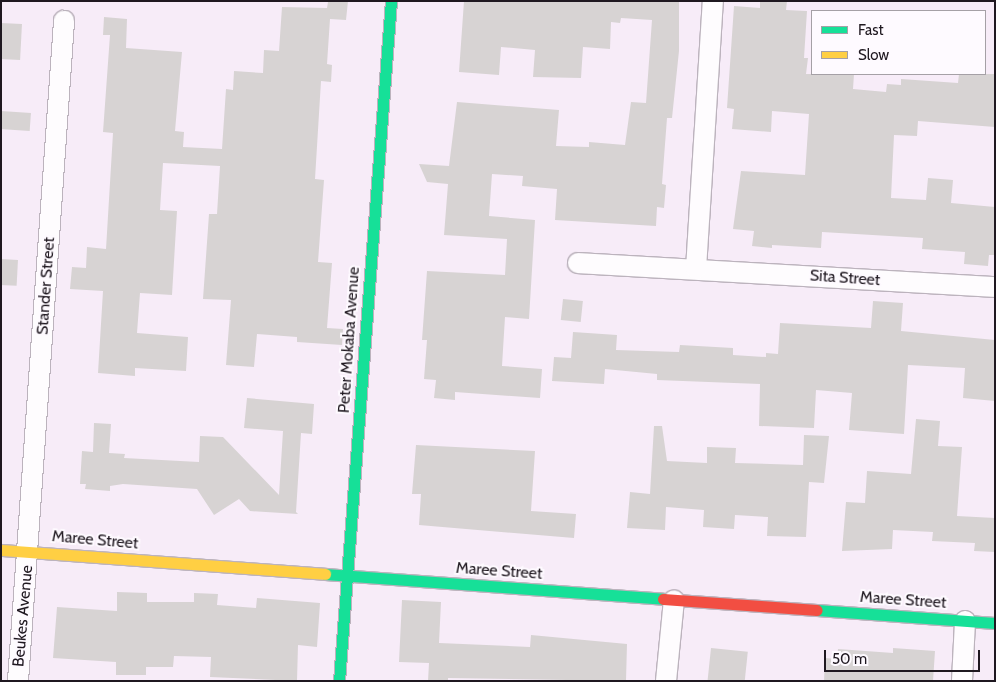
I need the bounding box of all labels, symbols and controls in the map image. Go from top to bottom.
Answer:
legend [811,10,986,75]
text: Fast [858,21,883,39]
text: Slow [858,46,889,64]
street label: Stander Street [33,236,59,336]
street label: Peter Mokaba Avenue [334,266,364,414]
street label: Sita Street [809,266,881,290]
street label: Maree Street [51,527,139,553]
street label: Maree Street [455,558,543,584]
street label: Beukes Avenue [9,564,37,668]
street label: Maree Street [859,587,947,613]
scale bar [826,640,982,672]
text: 50 m [832,650,867,668]

